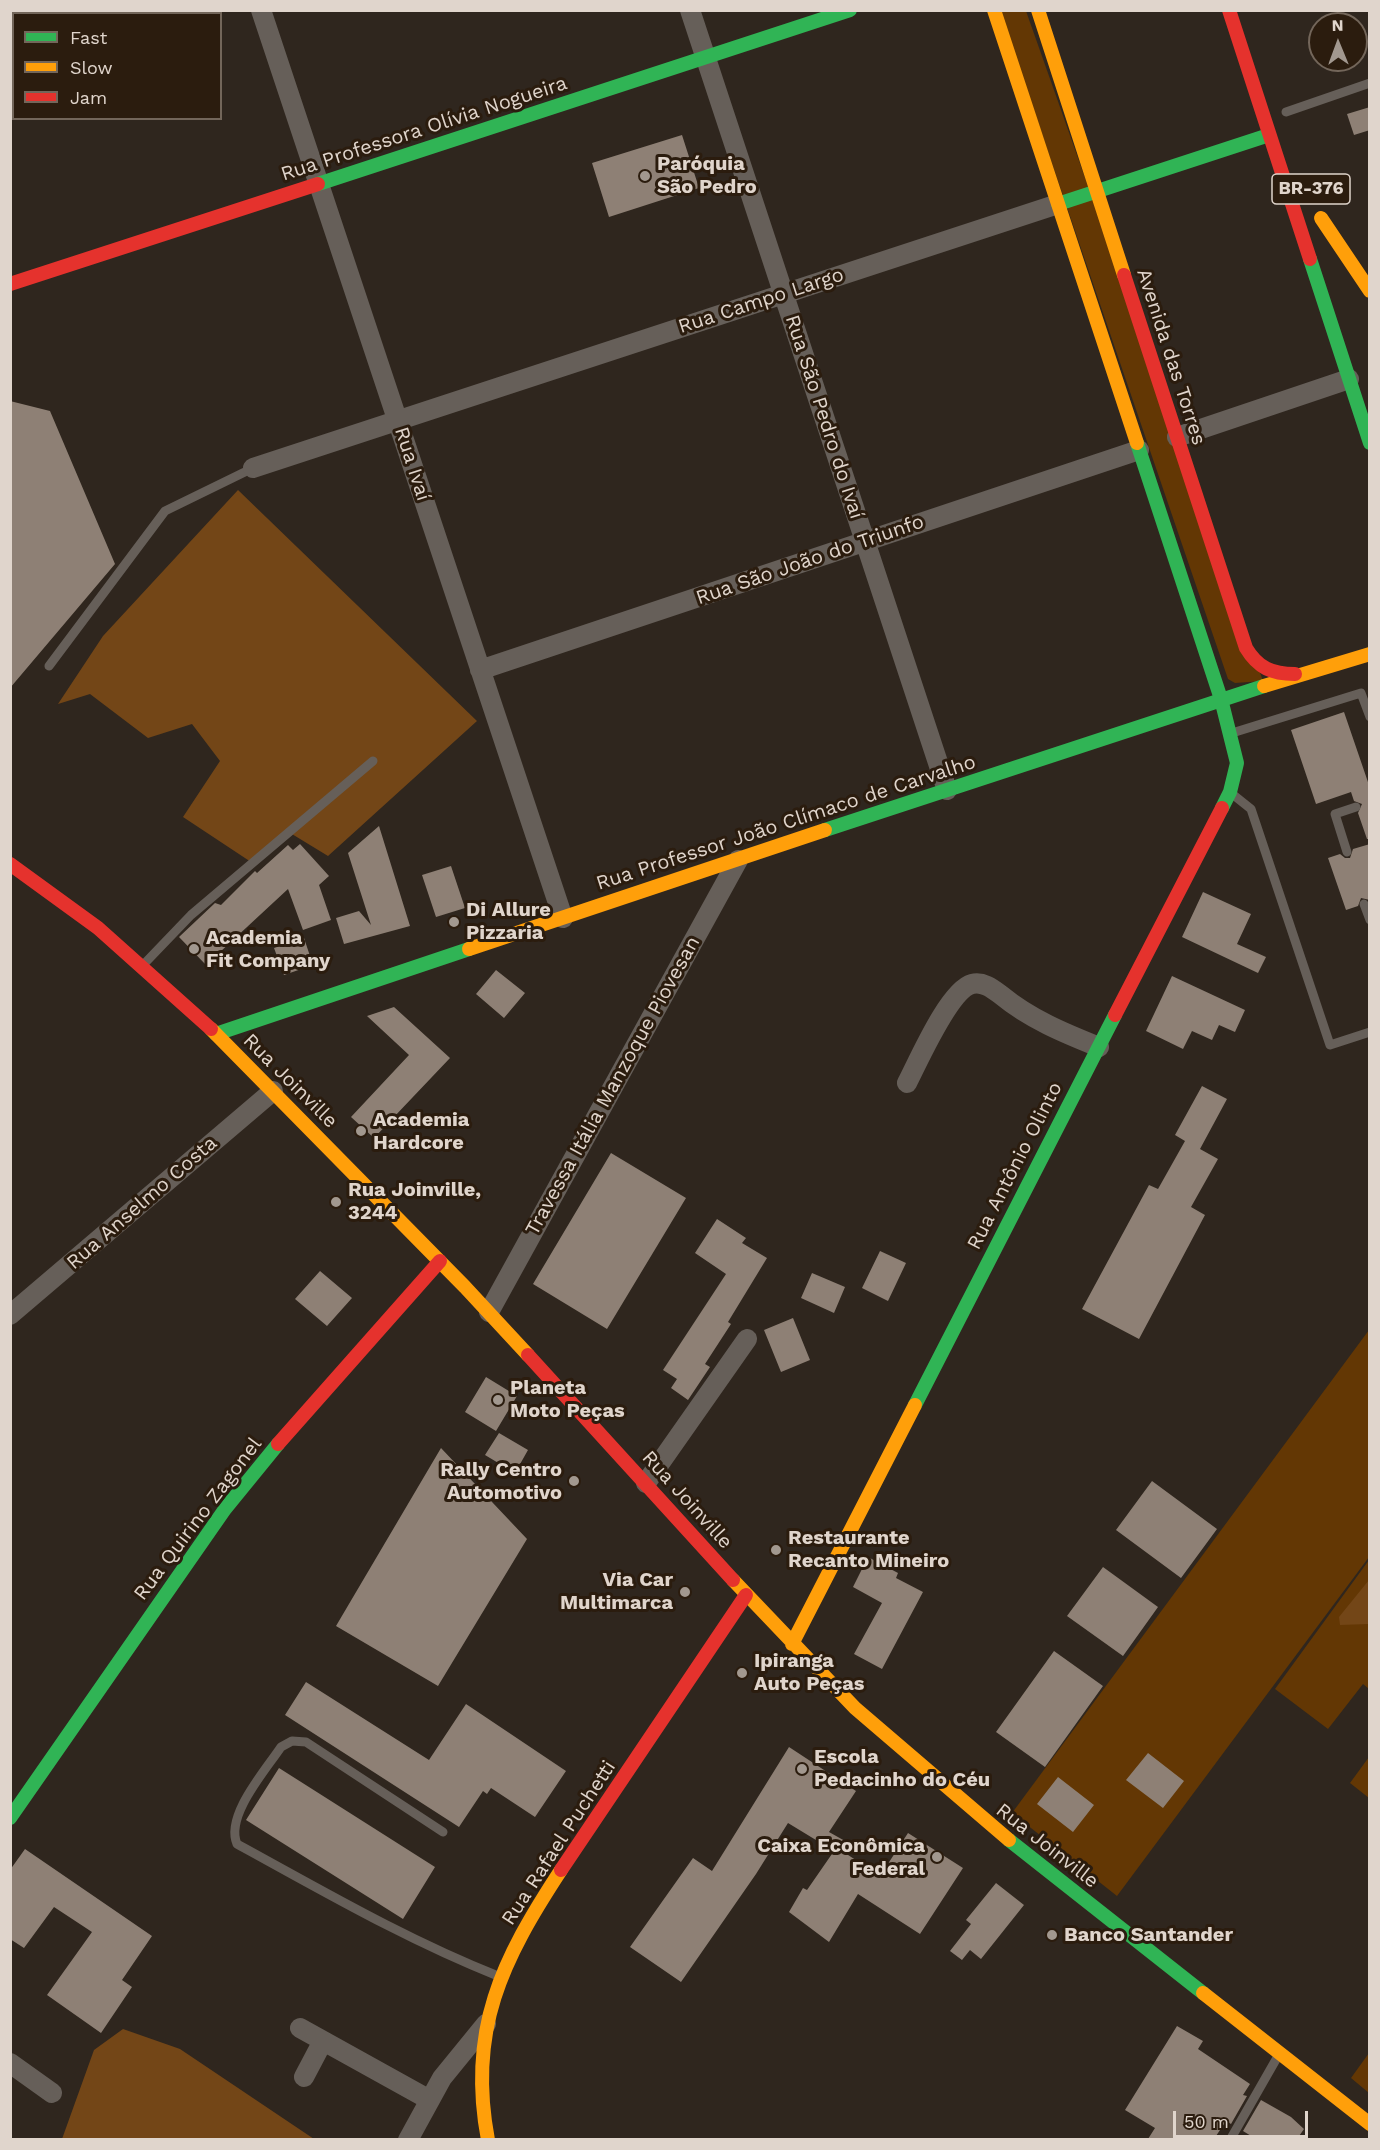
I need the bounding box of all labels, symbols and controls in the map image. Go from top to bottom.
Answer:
legend [12,12,222,120]
north arrow [1308,12,1368,72]
text: N [1332,16,1344,35]
text: Fast [70,27,107,48]
text: Slow [70,57,113,78]
street label: Rua Professora Olívia Nogueira [278,71,570,187]
text: Jam [70,87,107,108]
place label: Paróquia São Pedro [657,152,757,199]
marker: Paróquia São Pedro [638,169,652,183]
road number: BR-376 [1272,174,1350,204]
street label: Rua Campo Largo [675,263,847,339]
street label: Avenida das Torres [1131,266,1211,448]
street label: Rua São Pedro do Ivaí [780,312,868,522]
street label: Rua Ivaí [389,424,435,504]
street label: Rua São João do Triunfo [693,510,927,610]
street label: Rua Professor João Clímaco de Carvalho [593,750,979,896]
place label: Di Allure Pizzaria [466,898,551,945]
marker: Di Allure Pizzaria [447,915,461,929]
place label: Academia Fit Company [206,926,330,973]
street label: Travessa Itália Manzoque Piovesan [521,932,705,1240]
marker: Academia Fit Company [187,942,201,956]
street label: Rua Joinville [238,1029,342,1133]
street label: Rua Antônio Olinto [962,1078,1068,1254]
place label: Academia Hardcore [373,1108,469,1155]
marker: Academia Hardcore [354,1124,368,1138]
street label: Rua Anselmo Costa [62,1131,222,1275]
place label: Rua Joinville, 3244 [348,1178,481,1225]
marker: Rua Joinville, 3244 [329,1195,343,1209]
place label: Planeta Moto Peças [510,1376,625,1423]
marker: Planeta Moto Peças [491,1393,505,1407]
street label: Rua Quirino Zagonel [129,1433,267,1605]
street label: Rua Joinville [637,1446,737,1554]
place label: Rally Centro Automotivo [440,1458,562,1505]
marker: Rally Centro Automotivo [567,1474,581,1488]
place label: Restaurante Recanto Mineiro [788,1526,949,1573]
marker: Restaurante Recanto Mineiro [769,1543,783,1557]
place label: Via Car Multimarca [560,1568,673,1615]
marker: Via Car Multimarca [678,1585,692,1599]
place label: Ipiranga Auto Peças [754,1649,864,1696]
marker: Ipiranga Auto Peças [735,1666,749,1680]
place label: Escola Pedacinho do Céu [814,1745,990,1792]
street label: Rua Rafael Puchetti [497,1756,621,1930]
marker: Escola Pedacinho do Céu [795,1762,809,1776]
street label: Rua Joinville [991,1798,1103,1894]
place label: Caixa Econômica Federal [757,1834,925,1881]
marker: Caixa Econômica Federal [930,1850,944,1864]
place label: Banco Santander [1064,1923,1233,1947]
marker: Banco Santander [1045,1928,1059,1942]
scale bar [1176,2099,1311,2137]
text: 50 m [1184,2111,1229,2132]

